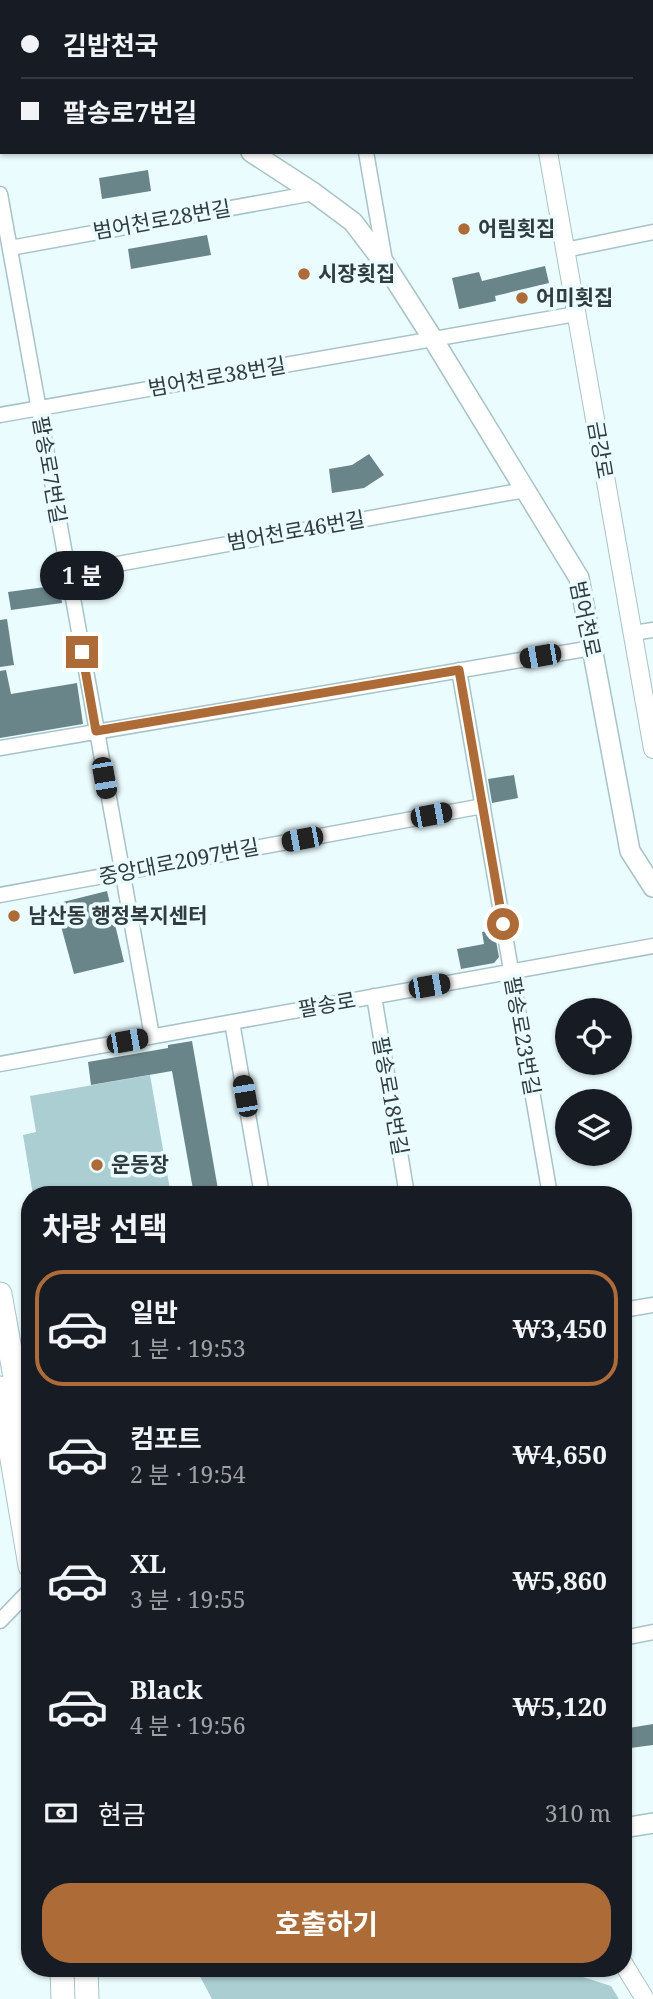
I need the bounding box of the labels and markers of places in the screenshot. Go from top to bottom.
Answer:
place label: 어림횟집 [478,214,555,242]
marker: 어림횟집 [456,221,472,237]
place label: 시장횟집 [318,259,395,287]
marker: 시장횟집 [296,266,312,282]
place label: 어미횟집 [536,283,613,311]
marker: 어미횟집 [514,290,530,306]
place label: 남산동 행정복지센터 [28,901,207,929]
marker: 남산동 행정복지센터 [6,908,22,924]
place label: 운동장 [111,1150,169,1178]
marker: 운동장 [89,1157,105,1173]

